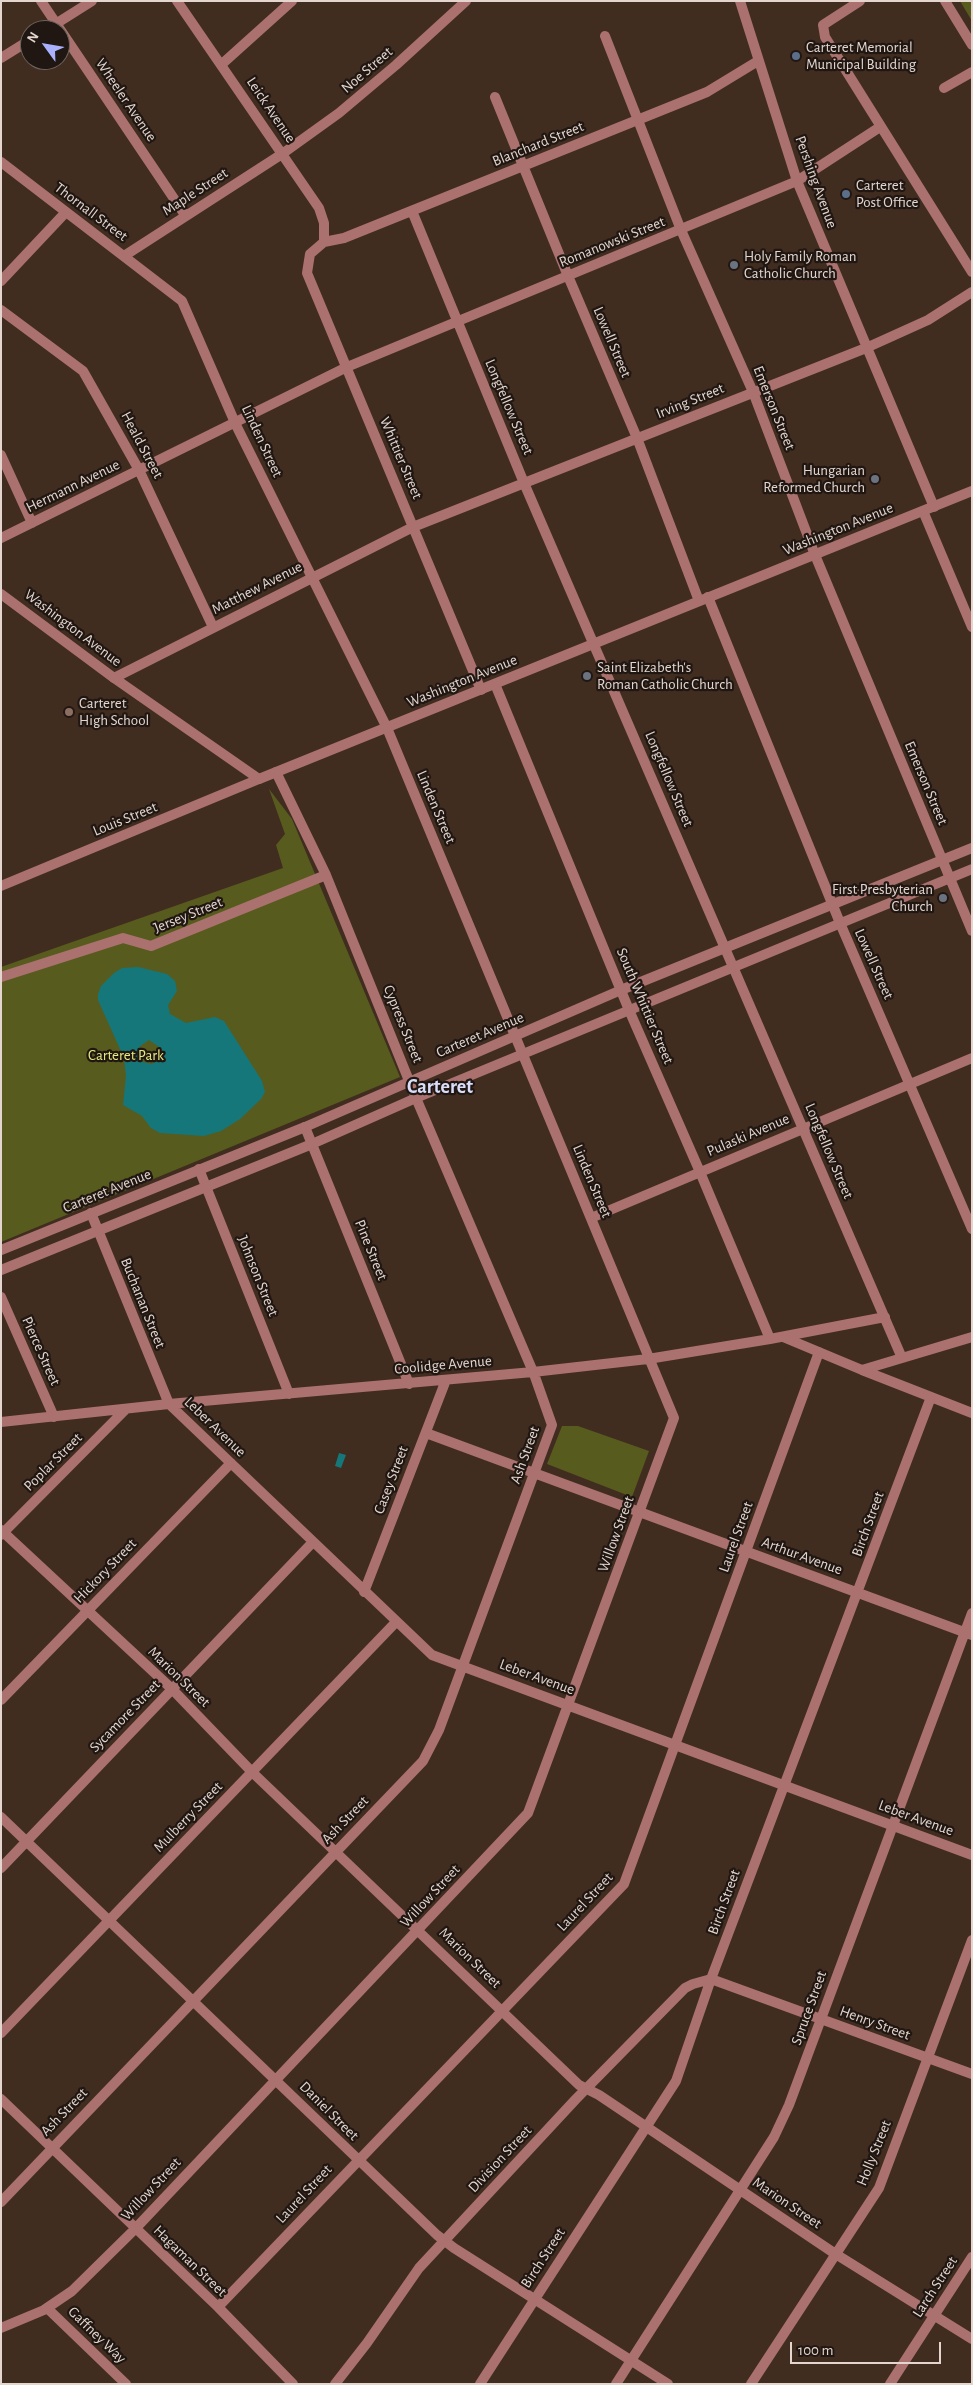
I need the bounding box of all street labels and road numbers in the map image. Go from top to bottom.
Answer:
street label: Noe Street [338,43,396,97]
street label: Wheeler Avenue [92,55,160,145]
street label: Leick Avenue [242,74,300,146]
street label: Blanchard Street [490,117,586,171]
street label: Pershing Avenue [791,133,841,231]
street label: Maple Street [159,164,231,220]
street label: Thornall Street [51,179,131,245]
street label: Romanowski Street [556,213,668,271]
street label: Lowell Street [589,304,635,380]
street label: Longfellow Street [481,357,537,457]
street label: Emerson Street [749,363,799,453]
street label: Irving Street [653,379,727,423]
street label: Linden Street [237,402,287,480]
street label: Heald Street [117,409,167,481]
street label: Whittier Street [376,414,426,502]
street label: Hermann Avenue [23,456,123,516]
street label: Washington Avenue [780,499,896,559]
street label: Matthew Avenue [209,557,305,619]
street label: Washington Avenue [21,586,125,670]
street label: Washington Avenue [404,651,520,711]
street label: Longfellow Street [641,729,697,829]
street label: Emerson Street [900,738,952,828]
street label: Linden Street [413,768,459,846]
street label: Louis Street [90,798,160,840]
street label: Jersey Street [151,893,225,937]
street label: Lowell Street [850,926,898,1002]
street label: South Whittier Street [612,945,678,1067]
street label: Cypress Street [379,983,427,1065]
street label: Carteret Avenue [433,1008,527,1062]
street label: Longfellow Street [801,1101,857,1201]
street label: Pulaski Avenue [704,1110,792,1160]
street label: Linden Street [569,1142,615,1220]
street label: Carteret Avenue [60,1165,154,1217]
street label: Pine Street [351,1217,391,1283]
street label: Johnson Street [234,1233,282,1319]
street label: Buchanan Street [117,1255,169,1351]
street label: Pierce Street [18,1314,64,1388]
street label: Coolidge Avenue [394,1352,492,1378]
street label: Leber Avenue [180,1393,250,1461]
street label: Ash Street [506,1424,544,1486]
street label: Poplar Street [20,1429,86,1495]
street label: Casey Street [370,1443,412,1517]
street label: Birch Street [848,1489,888,1559]
street label: Willow Street [594,1494,638,1574]
street label: Laurel Street [715,1499,757,1575]
street label: Arthur Avenue [759,1533,845,1579]
street label: Hickory Street [70,1535,140,1607]
street label: Marion Street [144,1643,214,1711]
street label: Leber Avenue [497,1655,577,1699]
street label: Sycamore Street [86,1676,164,1756]
street label: Mulberry Street [150,1778,226,1856]
street label: Ash Street [318,1792,372,1848]
street label: Leber Avenue [876,1796,956,1840]
street label: Willow Street [396,1861,464,1931]
street label: Birch Street [704,1867,744,1937]
street label: Laurel Street [553,1869,617,1935]
street label: Marion Street [435,1924,505,1992]
street label: Spruce Street [787,1968,831,2048]
street label: Henry Street [837,2002,913,2044]
street label: Daniel Street [296,2078,362,2144]
street label: Ash Street [37,2084,91,2140]
street label: Holly Street [853,2118,895,2188]
street label: Division Street [464,2122,536,2196]
street label: Willow Street [117,2154,185,2224]
street label: Laurel Street [272,2161,336,2227]
street label: Marion Street [749,2173,825,2233]
street label: Hagaman Street [150,2222,230,2300]
street label: Birch Street [517,2225,569,2291]
street label: Larch Street [909,2253,961,2321]
street label: Gaffney Way [64,2303,130,2367]

